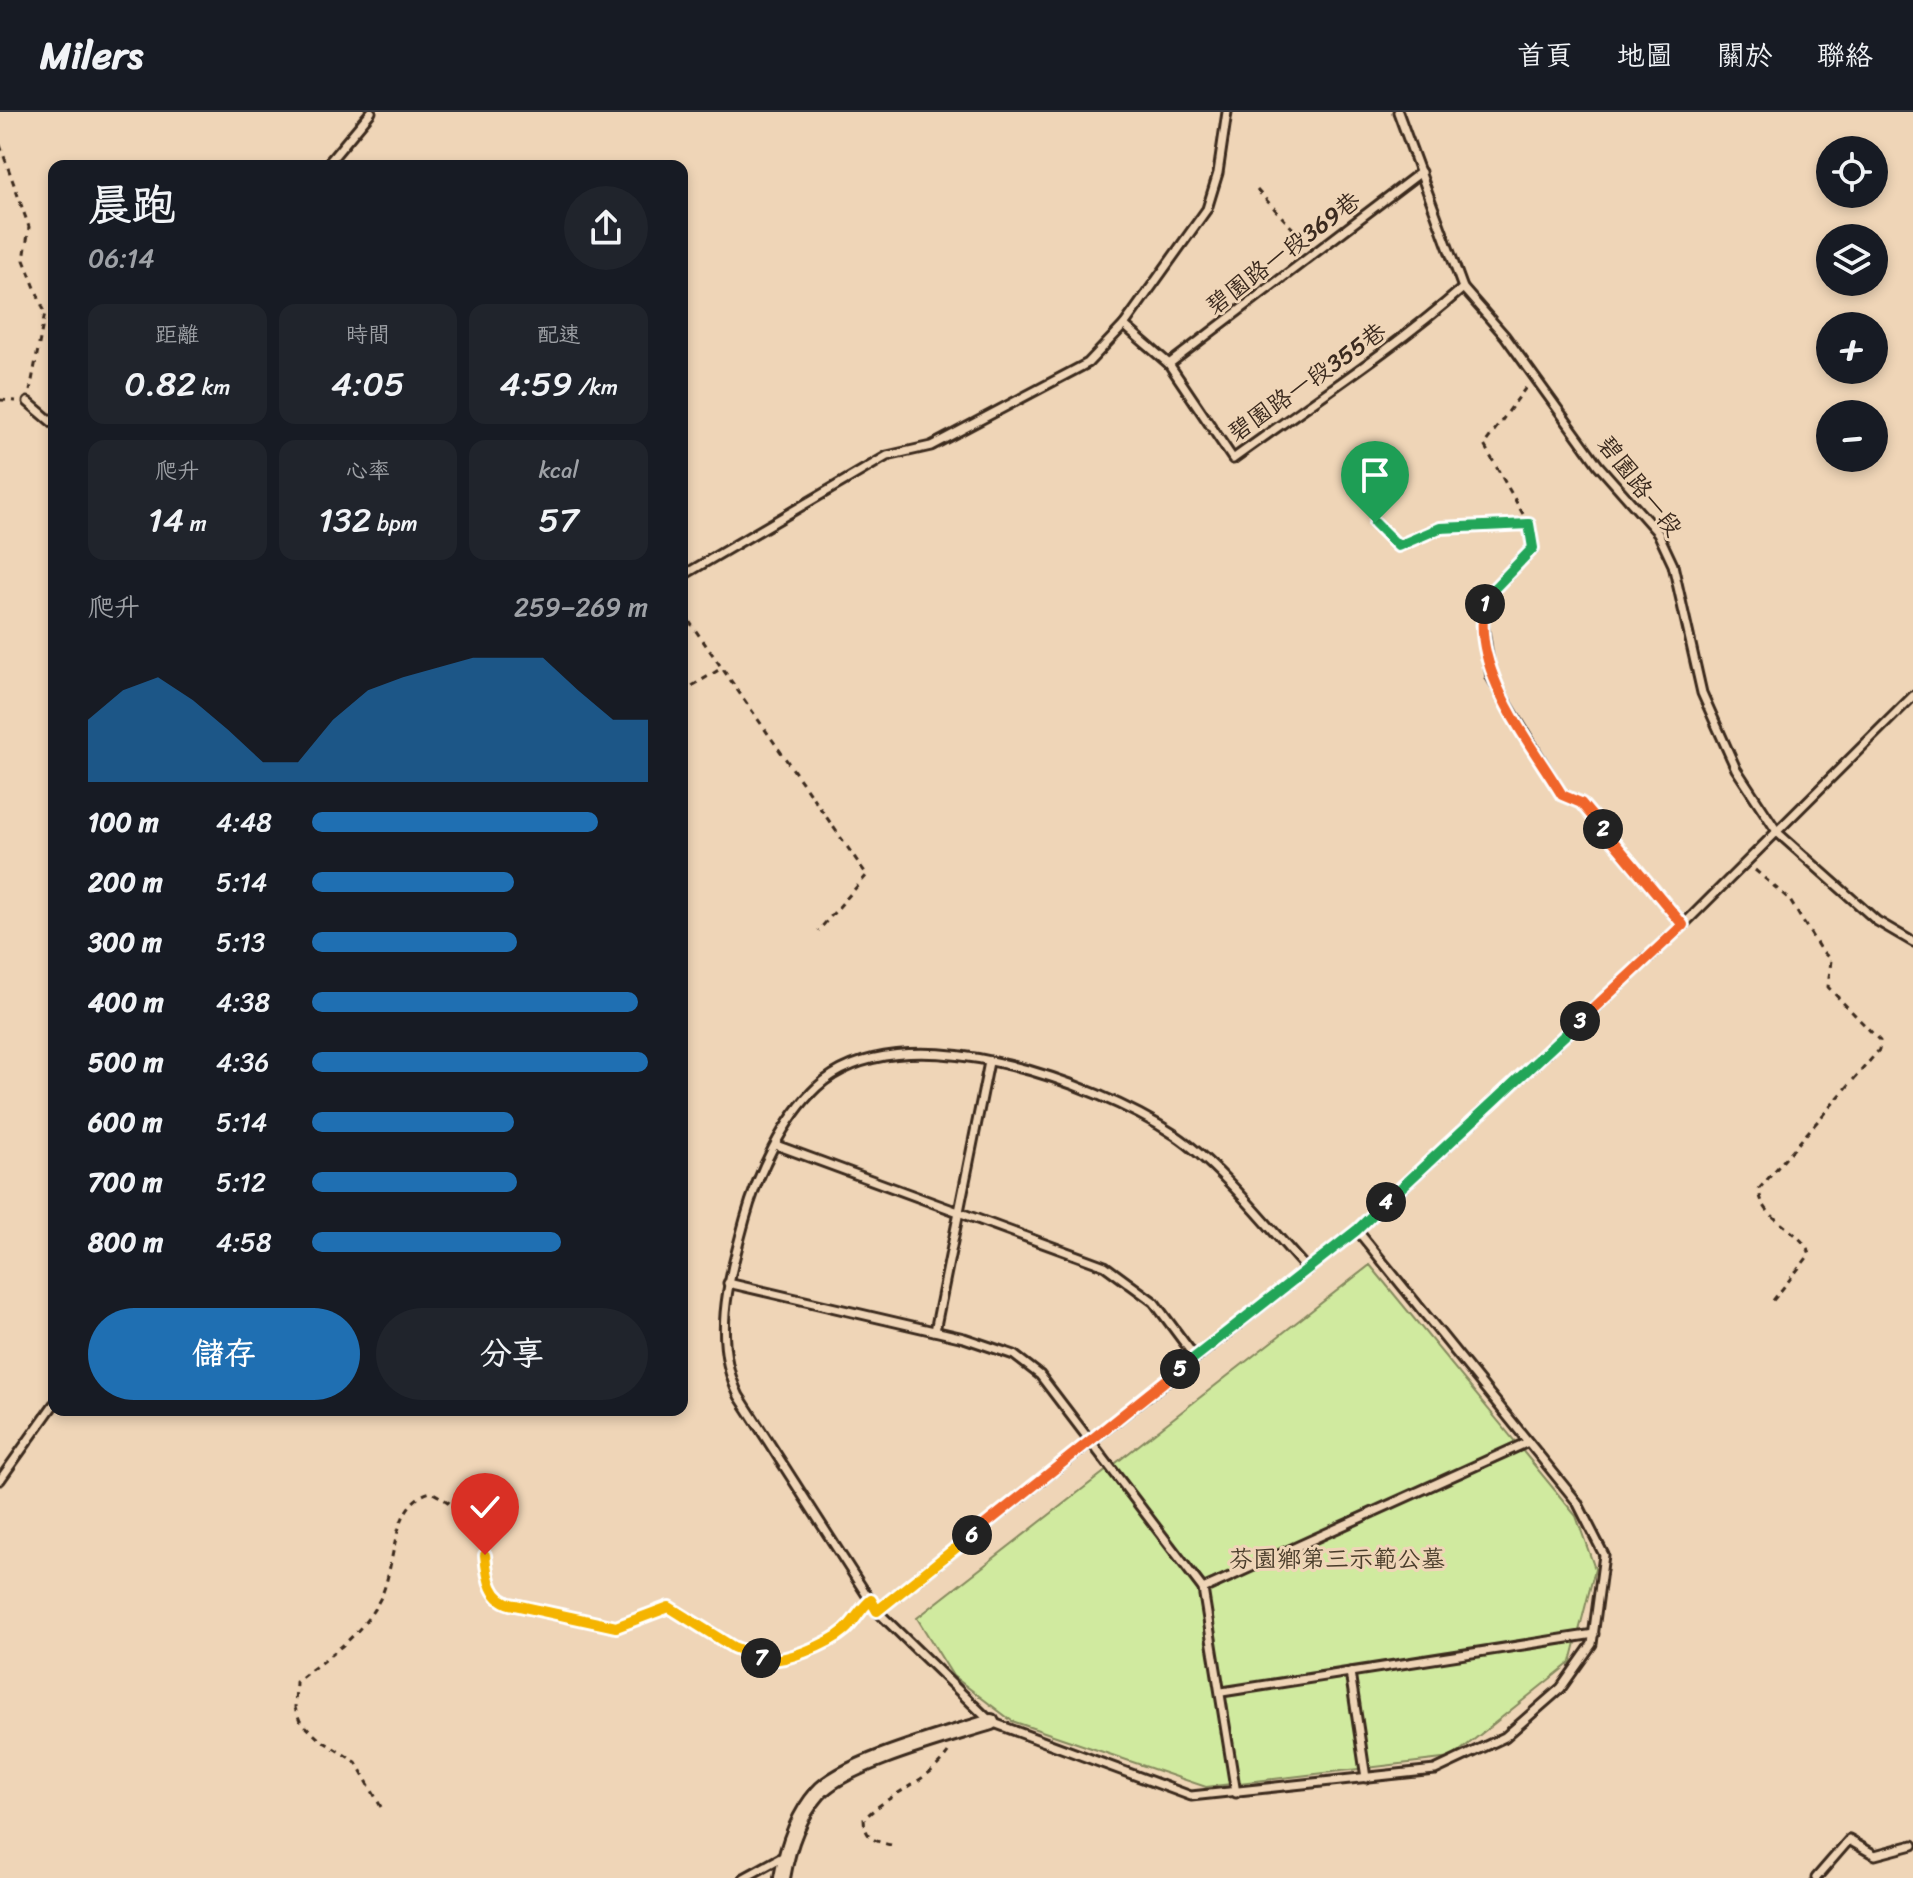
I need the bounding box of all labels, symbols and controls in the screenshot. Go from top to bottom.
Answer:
text: Milers [40,22,143,89]
text: 首頁 [1517,31,1573,80]
text: 地圖 [1617,31,1673,80]
text: 關於 [1717,31,1773,80]
text: 聯絡 [1817,31,1873,80]
map controls [1816,136,1888,472]
button: locate [1816,136,1888,208]
text: 晨跑 [88,166,176,244]
street label: 碧園路一段369巷 [1196,180,1370,326]
button: share [564,186,648,270]
button: layers [1816,224,1888,296]
text: 06:14 [88,235,154,281]
street label: 碧園路一段355巷 [1219,311,1395,453]
button: + [1816,312,1888,384]
text: 距離 [155,315,199,354]
text: 時間 [346,315,390,354]
text: 配速 [537,315,581,354]
text: 0.82 [124,354,196,414]
text: 4:05 [331,354,405,414]
text: 4:59 [499,354,573,414]
text: km [196,368,230,407]
text: /km [573,368,618,407]
button: − [1816,400,1888,472]
street label: 碧園路一段 [1587,426,1693,546]
pin [1341,441,1409,523]
text: 爬升 [155,451,199,490]
text: 心率 [346,451,390,490]
text: kcal [539,451,579,490]
icon: arrive [1353,453,1397,497]
text: 14 [148,490,184,550]
text: 132 [318,490,371,550]
text: 57 [539,490,579,550]
text: m [184,504,207,543]
text: bpm [371,504,418,543]
text: 爬升 [88,584,140,630]
text: 259–269 m [514,584,648,630]
pin: 1 [1465,584,1505,624]
text: 1 [1480,584,1490,623]
text: 100 m [88,799,159,845]
text: 4:48 [216,799,272,845]
pin: 2 [1583,809,1623,849]
text: 2 [1597,809,1609,848]
text: 200 m [88,859,163,905]
text: 5:14 [216,859,267,905]
text: 300 m [88,919,162,965]
text: 5:13 [216,919,265,965]
text: 400 m [88,979,164,1025]
text: 4:38 [216,979,270,1025]
pin: 3 [1560,1001,1600,1041]
text: 3 [1574,1001,1586,1040]
text: 500 m [88,1039,163,1085]
text: 4:36 [216,1039,269,1085]
text: 600 m [88,1099,162,1145]
text: 5:14 [216,1099,267,1145]
text: 700 m [88,1159,162,1205]
text: 5:12 [216,1159,266,1205]
pin: 4 [1366,1182,1406,1222]
text: 4 [1379,1182,1393,1221]
text: 800 m [88,1219,163,1265]
text: 4:58 [216,1219,272,1265]
button: 儲存 [88,1308,360,1400]
button: 分享 [376,1308,648,1400]
pin: 5 [1160,1349,1200,1389]
text: 5 [1173,1349,1187,1388]
pin [451,1473,519,1555]
icon: check [463,1485,507,1529]
pin: 6 [952,1515,992,1555]
text: 6 [966,1515,978,1554]
park label: 芬園鄉第三示範公墓 [1229,1538,1445,1580]
pin: 7 [741,1638,781,1678]
text: 7 [755,1638,767,1677]

